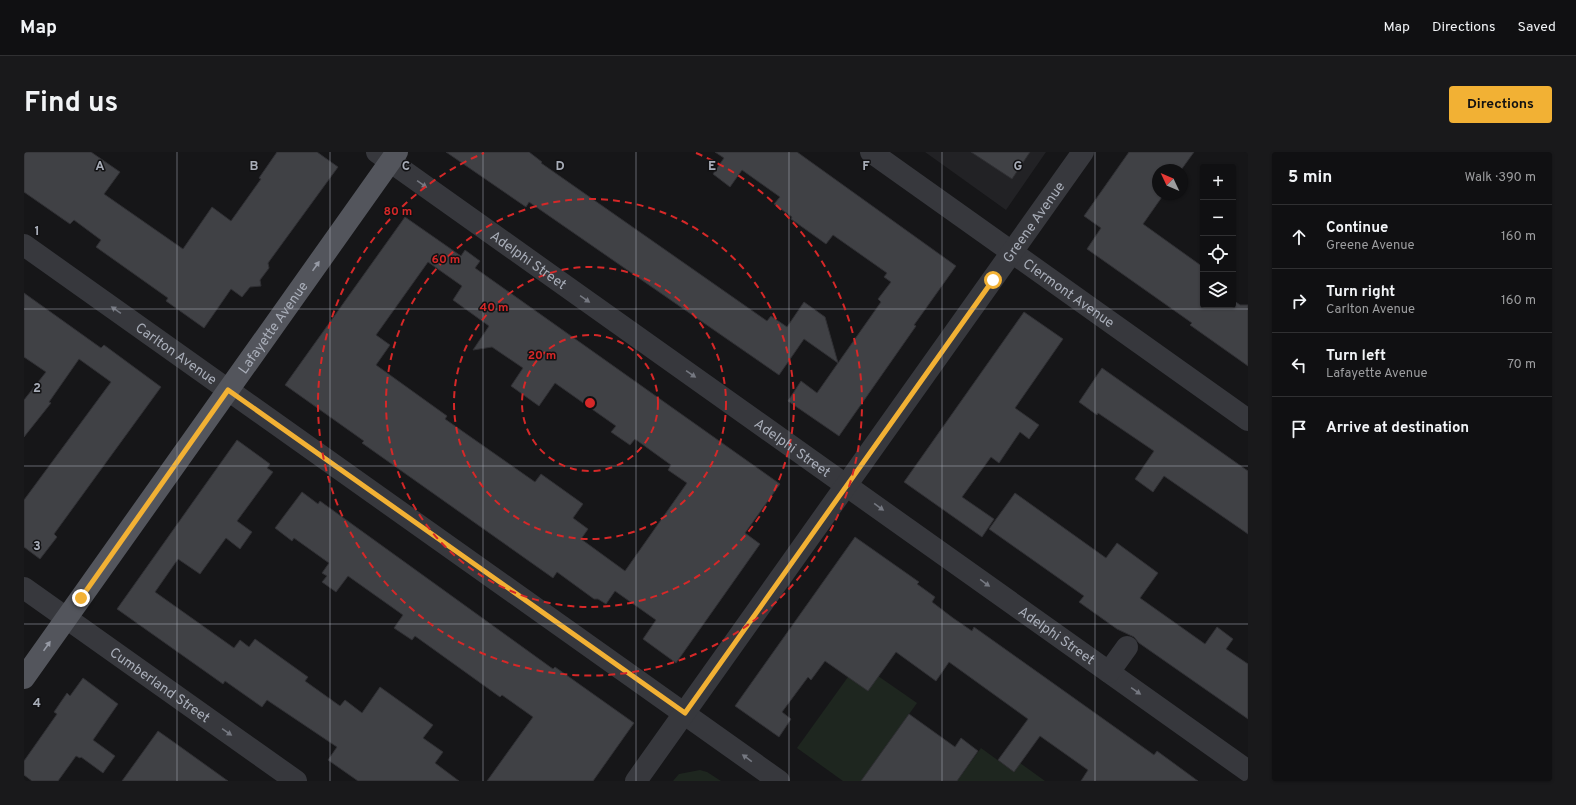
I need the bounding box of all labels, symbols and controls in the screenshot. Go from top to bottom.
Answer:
text: Map [20,16,57,40]
text: Map [1384,19,1410,36]
text: Directions [1432,19,1496,36]
text: Saved [1518,19,1556,36]
text: Find us [24,86,118,122]
button: Directions [1449,86,1552,123]
text: A [95,159,105,175]
text: B [250,159,259,175]
text: C [402,159,410,175]
text: D [555,159,565,175]
text: E [708,159,716,175]
text: F [862,159,870,175]
text: G [1014,159,1023,175]
north arrow [1152,164,1188,200]
map controls [1200,164,1236,308]
button: + [1200,164,1236,200]
text: 5 min [1288,167,1332,189]
text: Walk · 390 m [1465,170,1536,186]
street label: Greene Avenue [1000,179,1069,267]
one-way arrow [417,180,427,188]
button: − [1200,200,1236,236]
text: 80 m [384,204,412,220]
text: Continue [1326,219,1388,238]
text: 1 [34,224,40,240]
icon: ahead [1288,226,1310,248]
street label: Adelphi Street [486,228,569,294]
text: 160 m [1501,229,1536,245]
button: locate [1200,236,1236,272]
text: Greene Avenue [1326,238,1415,254]
text: 60 m [432,252,460,268]
street label: Clermont Avenue [1019,256,1117,332]
one-way arrow [312,261,320,271]
route start [984,271,1002,289]
button: layers [1200,272,1236,308]
street label: Lafayette Avenue [235,279,313,378]
text: Turn right [1326,283,1395,302]
icon: right [1288,290,1310,312]
text: 160 m [1501,293,1536,309]
one-way arrow [580,295,591,303]
text: 40 m [479,300,509,316]
text: Carlton Avenue [1326,302,1415,318]
one-way arrow [111,306,121,314]
street label: Carlton Avenue [132,320,220,389]
text: Turn left [1326,347,1386,366]
text: 20 m [528,348,556,364]
icon: left [1288,354,1310,376]
text: 70 m [1507,357,1536,373]
text: Lafayette Avenue [1326,366,1427,382]
one-way arrow [686,370,697,379]
text: 2 [33,381,41,397]
centre of rings [583,396,597,410]
street label: Adelphi Street [750,416,833,482]
icon: arrive [1288,418,1310,440]
text: Arrive at destination [1326,419,1469,438]
one-way arrow [874,503,884,511]
text: 3 [33,539,41,555]
one-way arrow [980,579,990,587]
route end [72,589,90,607]
street label: Adelphi Street [1014,603,1097,669]
one-way arrow [43,641,51,652]
street label: Cumberland Street [106,644,213,727]
one-way arrow [1131,687,1142,695]
text: 4 [33,696,41,712]
one-way arrow [222,728,232,736]
one-way arrow [742,754,752,762]

